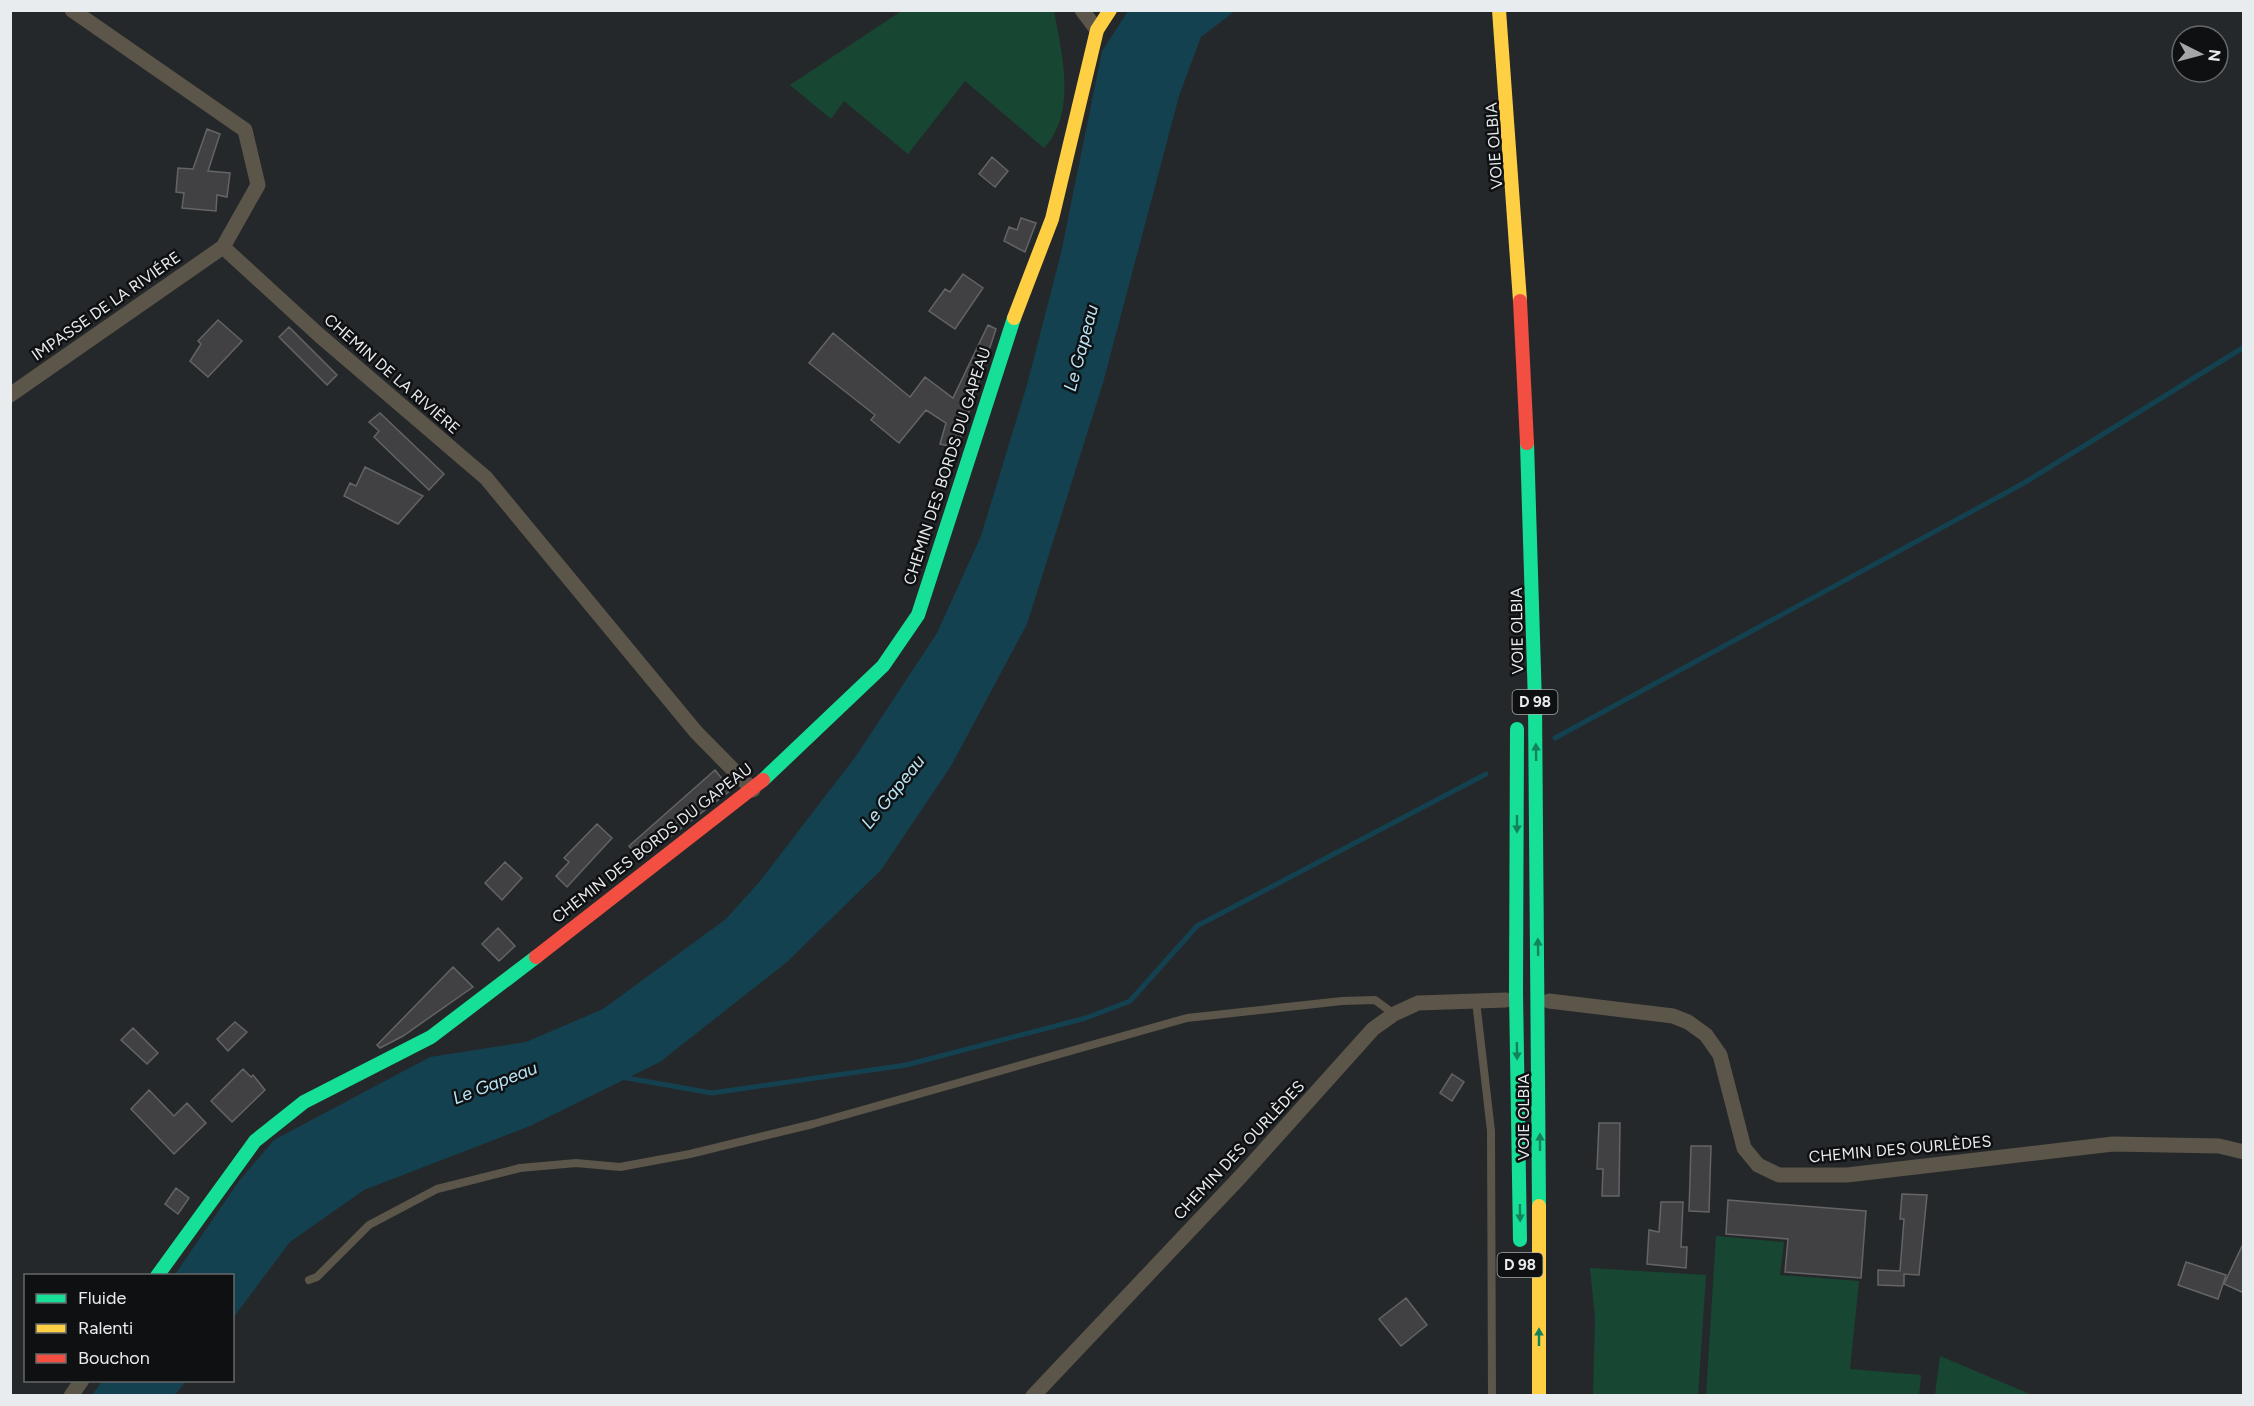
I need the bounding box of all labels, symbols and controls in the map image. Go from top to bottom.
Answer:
north arrow [2170,24,2230,84]
text: N [2204,48,2225,63]
street label: VOIE OLBIA [1481,102,1507,190]
street label: IMPASSE DE LA RIVIÉRE [28,247,184,365]
water label: Le Gapeau [1059,302,1103,394]
street label: CHEMIN DE LA RIVIÈRE [320,310,464,438]
street label: CHEMIN DES BORDS DU GAPEAU [900,345,994,587]
street label: VOIE OLBIA [1507,587,1527,675]
road number: D 98 [1512,690,1558,714]
one-way arrow [1532,743,1541,762]
water label: Le Gapeau [856,750,930,834]
street label: CHEMIN DES BORDS DU GAPEAU [548,759,756,927]
one-way arrow [1512,814,1522,833]
one-way arrow [1533,938,1543,957]
one-way arrow [1512,1042,1522,1061]
water label: Le Gapeau [450,1057,540,1109]
street label: VOIE OLBIA [1514,1073,1533,1160]
street label: CHEMIN DES OURLÈDES [1170,1076,1309,1224]
street label: CHEMIN DES OURLÈDES [1808,1132,1992,1166]
one-way arrow [1535,1133,1545,1152]
one-way arrow [1515,1204,1524,1223]
road number: D 98 [1498,1253,1543,1277]
legend [24,1274,234,1382]
text: Fluide [78,1287,127,1309]
text: Ralenti [78,1317,133,1339]
one-way arrow [1534,1328,1544,1347]
text: Bouchon [78,1347,150,1369]

